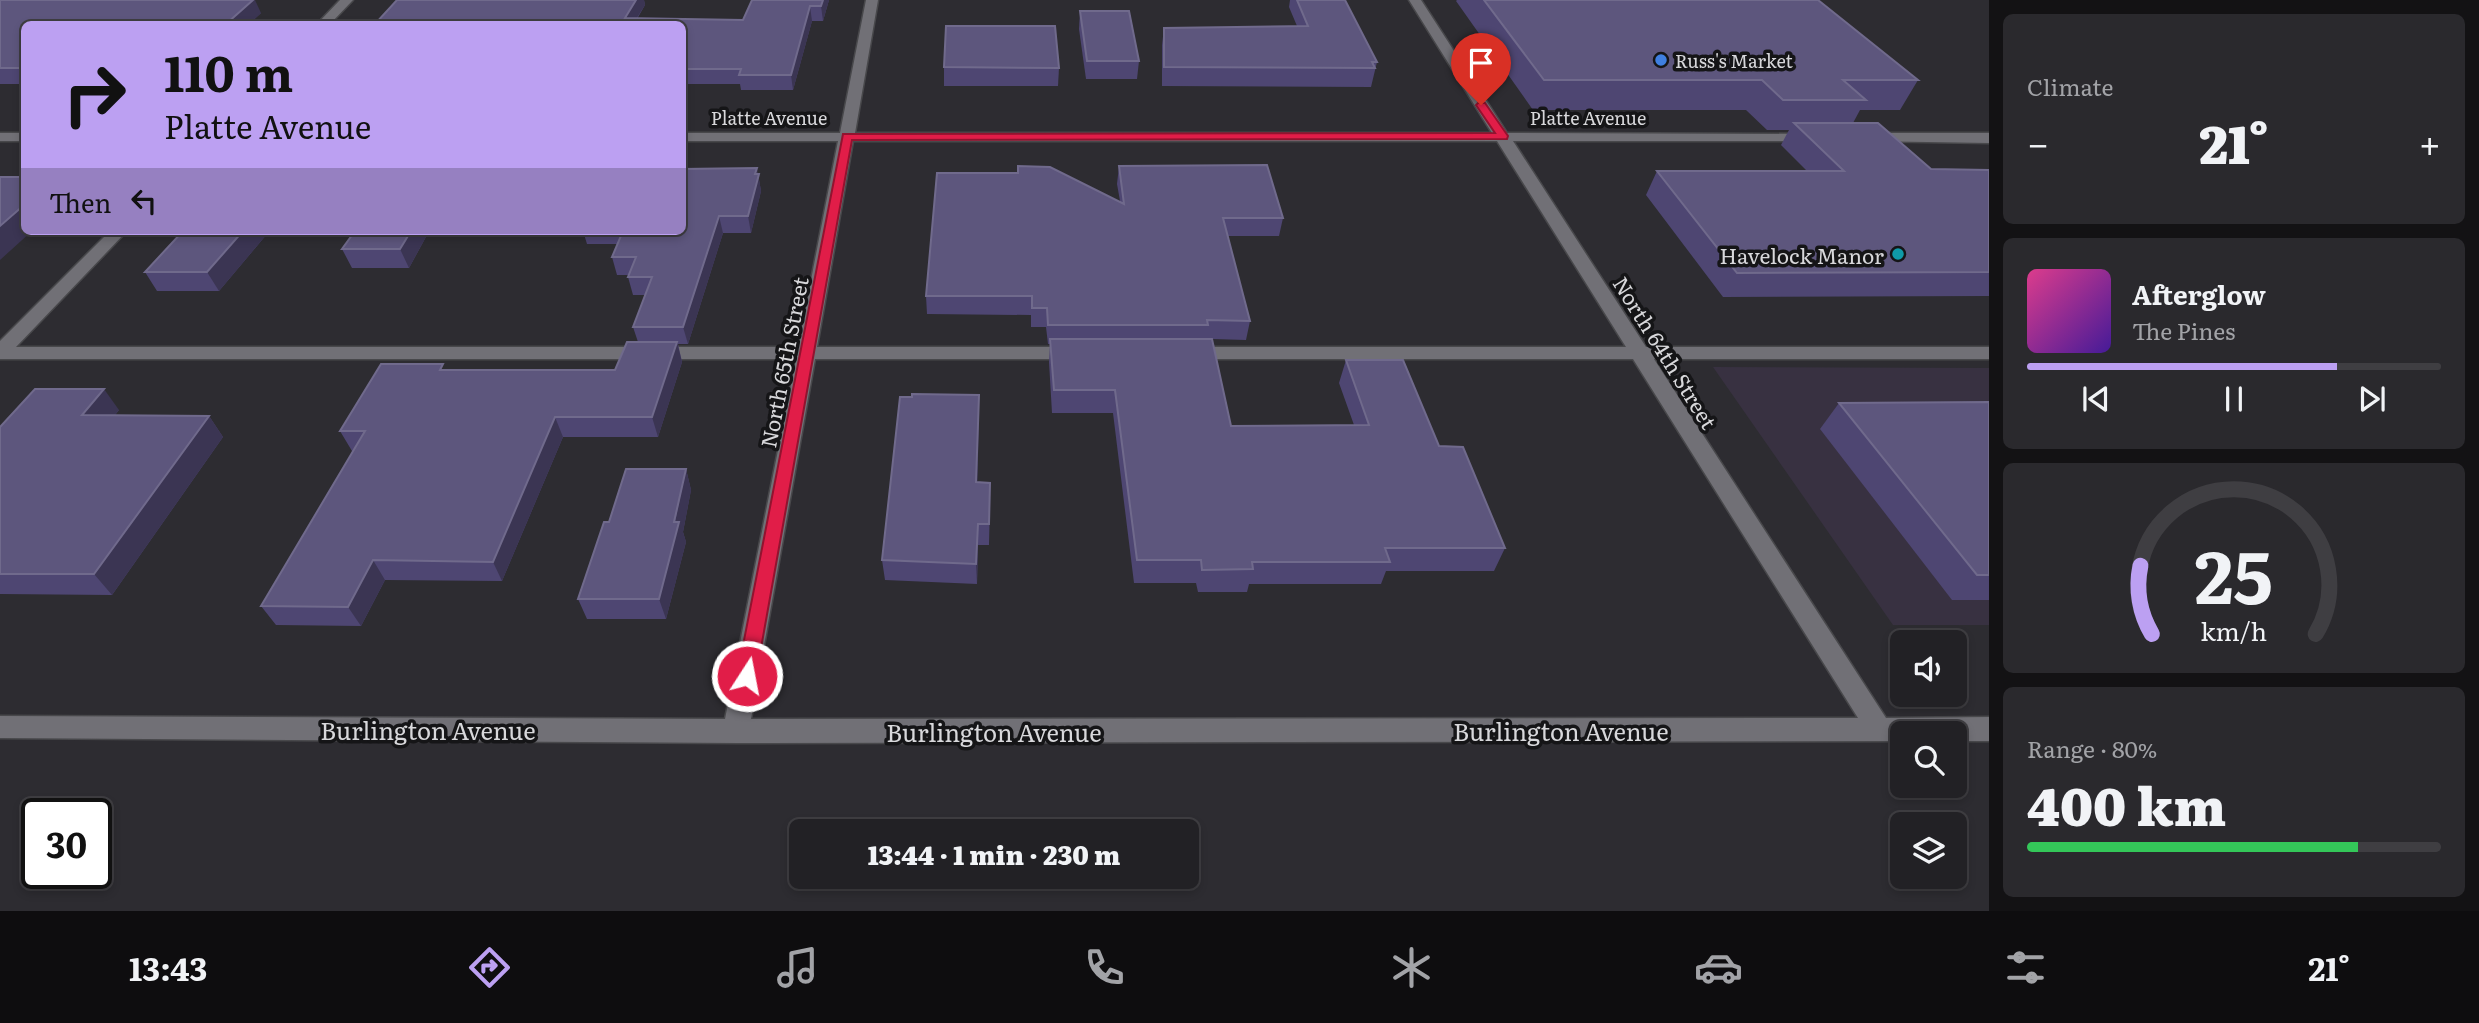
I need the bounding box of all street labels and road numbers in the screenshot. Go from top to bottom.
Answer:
street label: Platte Avenue [711,104,827,131]
street label: Platte Avenue [1530,104,1646,131]
street label: North 64th Street [1607,270,1726,435]
street label: North 65th Street [751,273,815,450]
street label: Burlington Avenue [320,712,536,747]
street label: Burlington Avenue [1453,713,1669,748]
street label: Burlington Avenue [886,714,1102,749]

